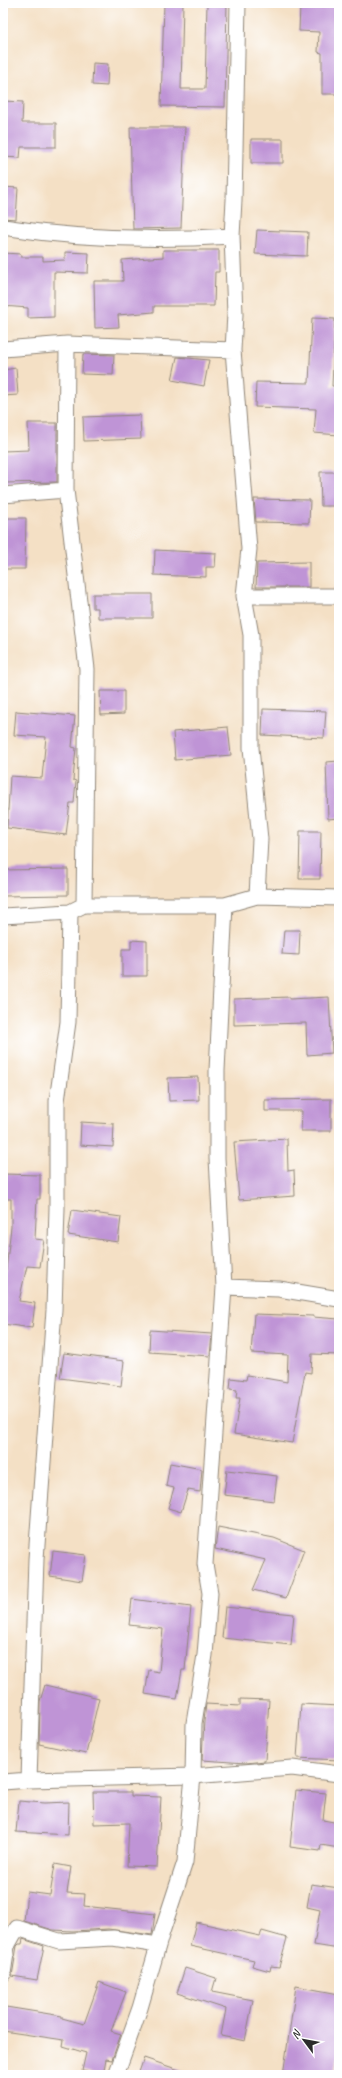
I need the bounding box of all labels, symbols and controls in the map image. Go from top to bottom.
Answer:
north arrow [284,2020,324,2060]
text: N [288,2026,304,2041]

